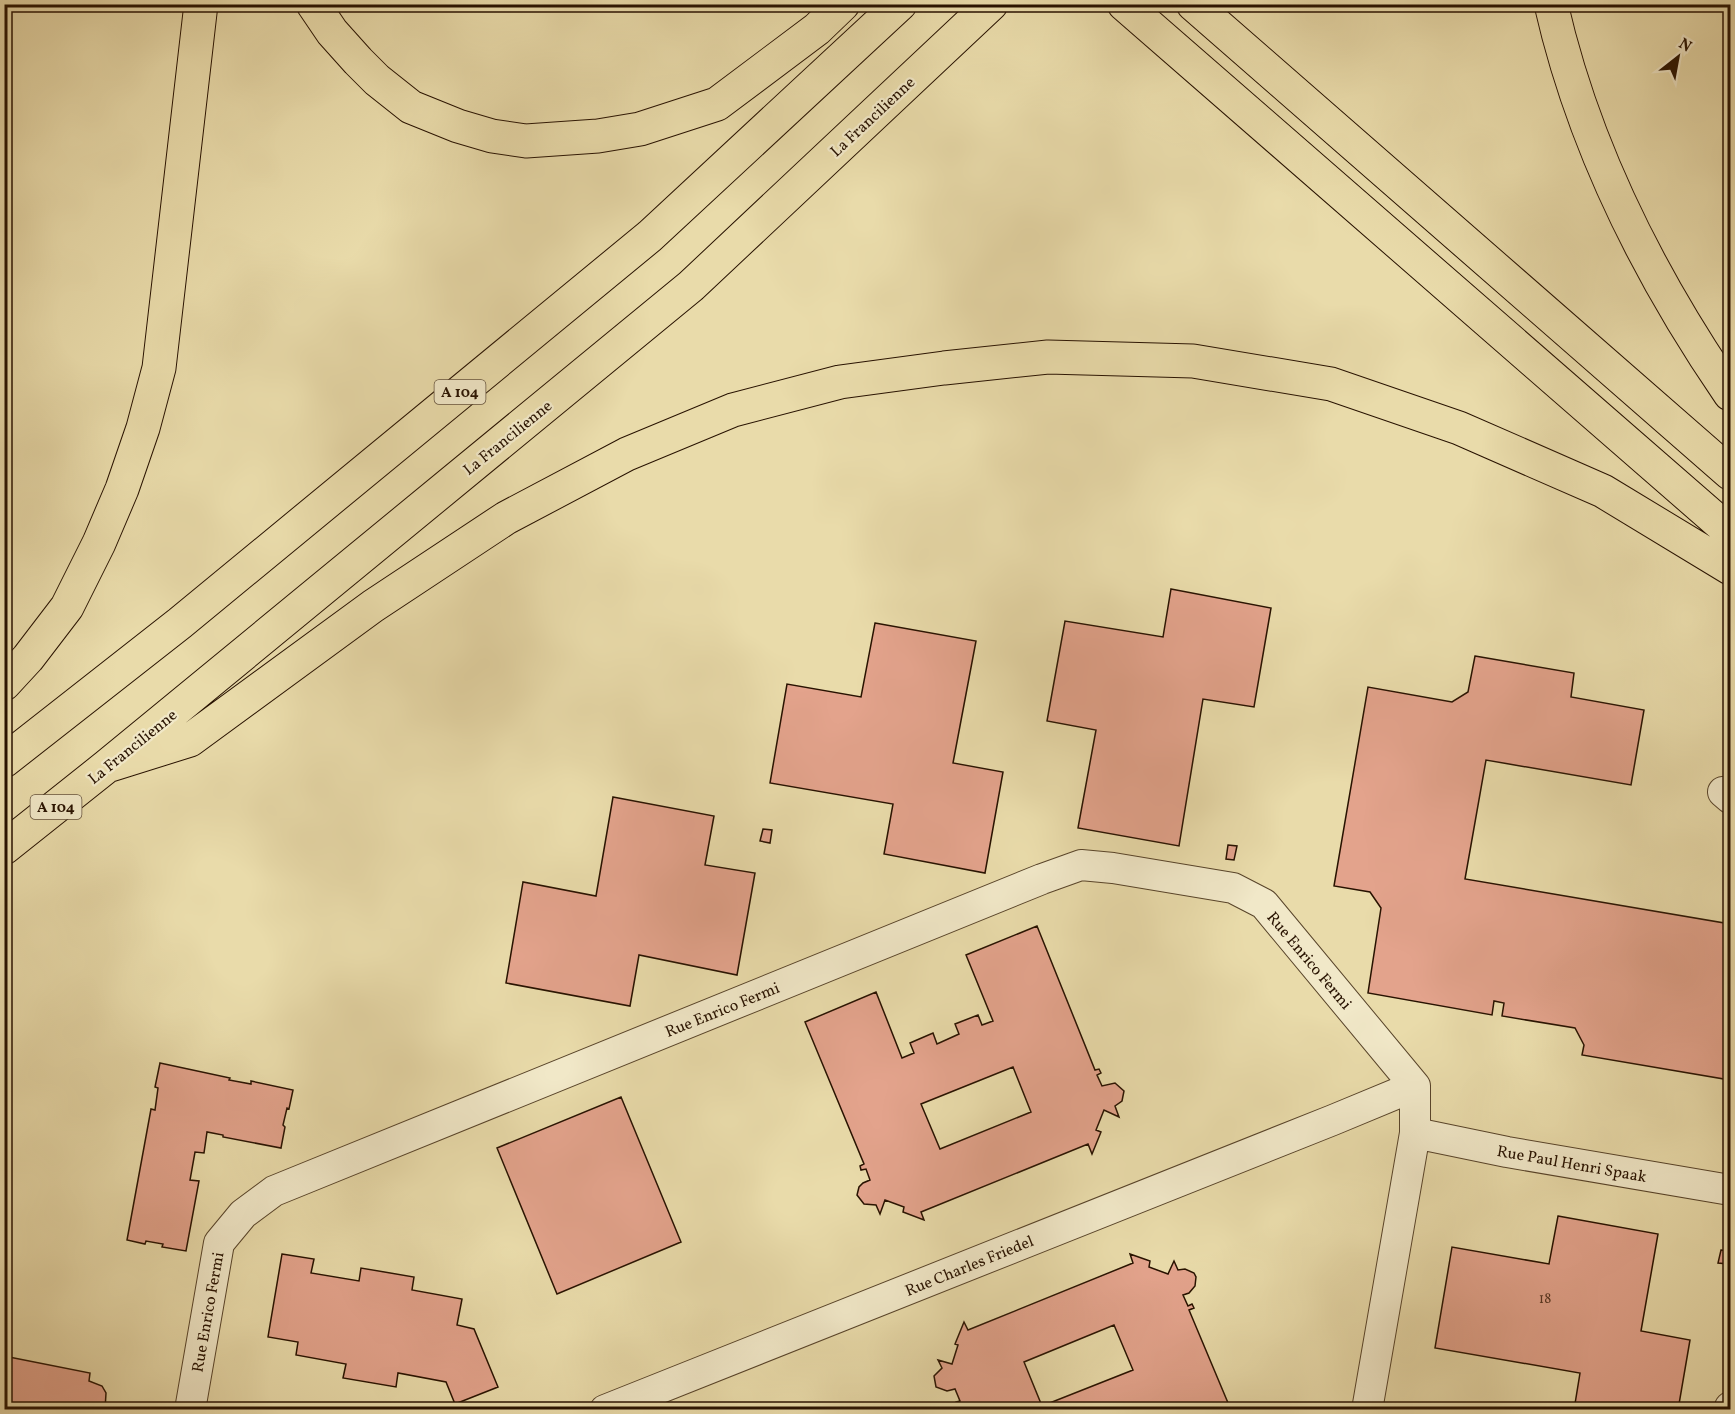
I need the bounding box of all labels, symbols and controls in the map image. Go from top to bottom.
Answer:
north arrow [1648,27,1708,87]
text: N [1674,33,1696,58]
street label: La Francilienne [826,72,921,163]
road number: A 104 [434,380,486,404]
street label: La Francilienne [459,396,557,481]
street label: La Francilienne [84,705,182,790]
road number: A 104 [31,795,82,819]
street label: Rue Enrico Fermi [1261,908,1356,1015]
street label: Rue Enrico Fermi [662,978,783,1044]
street label: Rue Paul Henri Spaak [1495,1141,1648,1189]
street label: Rue Charles Friedel [902,1231,1037,1303]
street label: Rue Enrico Fermi [188,1250,230,1374]
house number: 18 [1539,1290,1551,1309]

